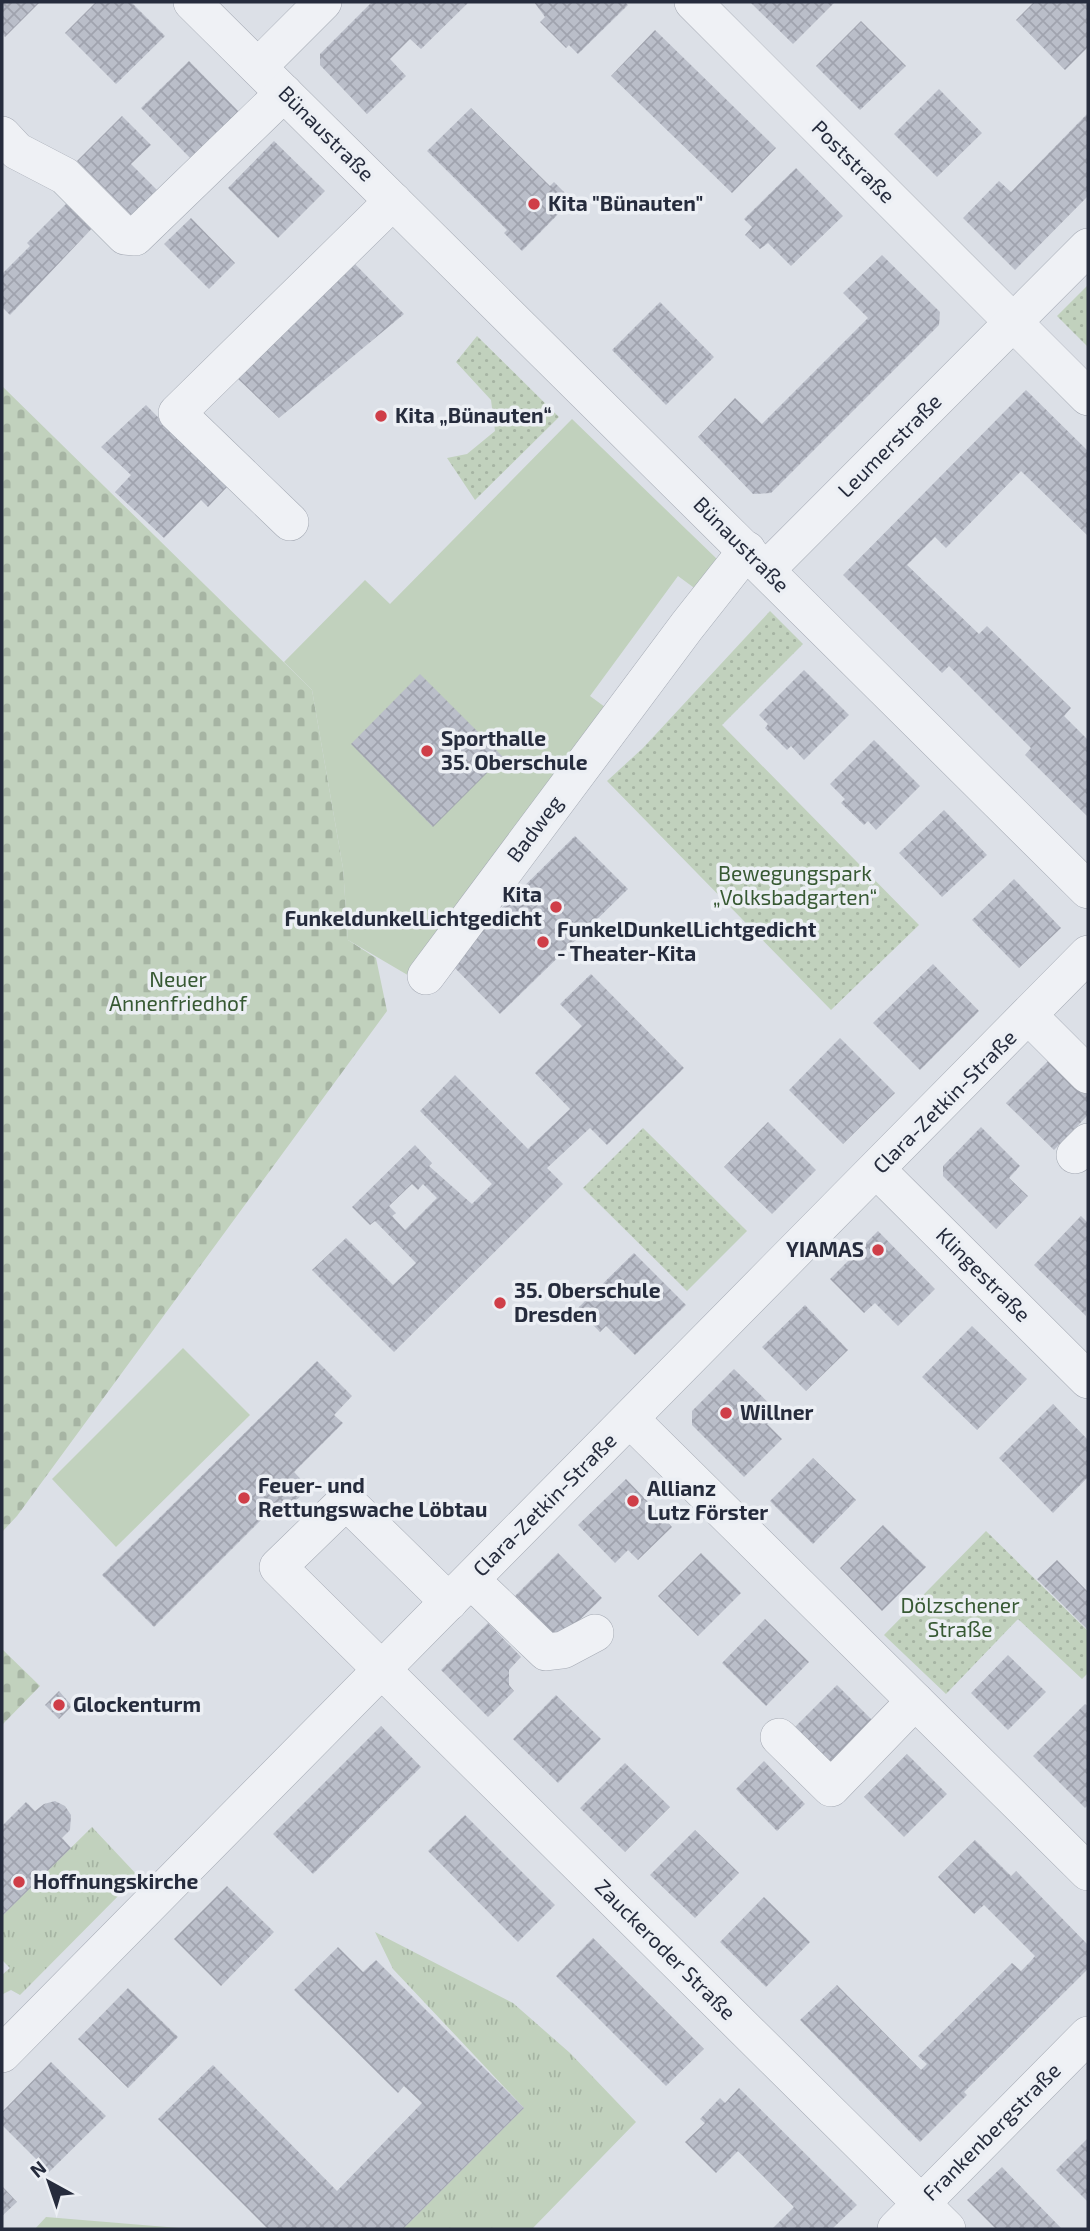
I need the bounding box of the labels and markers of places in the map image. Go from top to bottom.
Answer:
place label: Kita "Bünauten" [548,190,703,215]
marker: Kita "Bünauten" [526,196,542,212]
place label: Kita „Bünauten“ [395,402,552,427]
marker: Kita „Bünauten“ [373,408,389,424]
place label: Sporthalle 35. Oberschule [441,725,588,774]
marker: Sporthalle 35. Oberschule [419,743,435,759]
place label: Kita FunkeldunkelLichtgedicht [285,881,542,930]
marker: Kita FunkeldunkelLichtgedicht [548,899,564,915]
place label: FunkelDunkelLichtgedicht - Theater-Kita [557,916,817,965]
marker: FunkelDunkelLichtgedicht - Theater-Kita [535,934,551,950]
place label: YIAMAS [786,1236,864,1261]
marker: YIAMAS [870,1242,886,1258]
place label: 35. Oberschule Dresden [514,1277,661,1326]
marker: 35. Oberschule Dresden [492,1295,508,1311]
place label: Willner [740,1399,814,1424]
marker: Willner [718,1405,734,1421]
place label: Feuer- und Rettungswache Löbtau [258,1472,488,1521]
place label: Allianz Lutz Förster [647,1475,768,1524]
marker: Feuer- und Rettungswache Löbtau [236,1490,252,1506]
marker: Allianz Lutz Förster [625,1493,641,1509]
place label: Glockenturm [73,1691,201,1716]
marker: Glockenturm [51,1697,67,1713]
place label: Hoffnungskirche [33,1868,198,1893]
marker: Hoffnungskirche [11,1874,27,1890]

